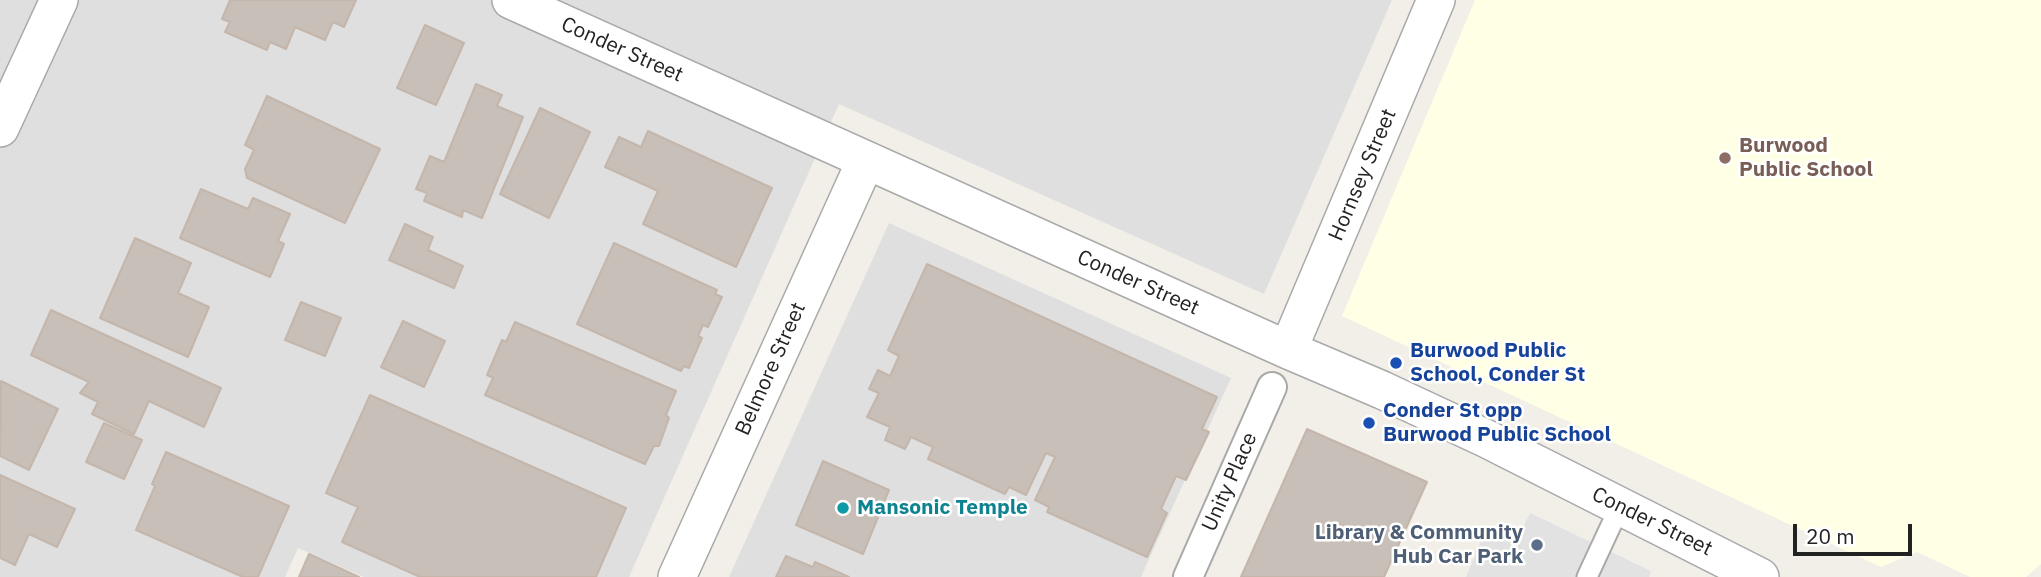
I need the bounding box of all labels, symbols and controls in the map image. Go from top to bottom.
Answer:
street label: Conder Street [557,12,687,88]
street label: Hornsey Street [1324,105,1402,245]
place label: Burwood Public School [1739,133,1873,183]
marker: Burwood Public School [1717,150,1733,166]
street label: Conder Street [1073,245,1203,321]
street label: Belmore Street [730,299,812,439]
place label: Burwood Public School, Conder St [1410,338,1585,388]
marker: Burwood Public School, Conder St [1388,355,1404,371]
place label: Conder St opp Burwood Public School [1383,398,1611,448]
marker: Conder St opp Burwood Public School [1361,415,1377,431]
street label: Unity Place [1197,429,1263,535]
street label: Conder Street [1588,482,1716,562]
place label: Mansonic Temple [857,495,1028,521]
marker: Mansonic Temple [835,500,851,516]
scale bar [1796,510,1915,554]
place label: Library & Community Hub Car Park [1315,520,1523,570]
text: 20 m [1806,522,1855,550]
marker: Library & Community Hub Car Park [1529,537,1545,553]

